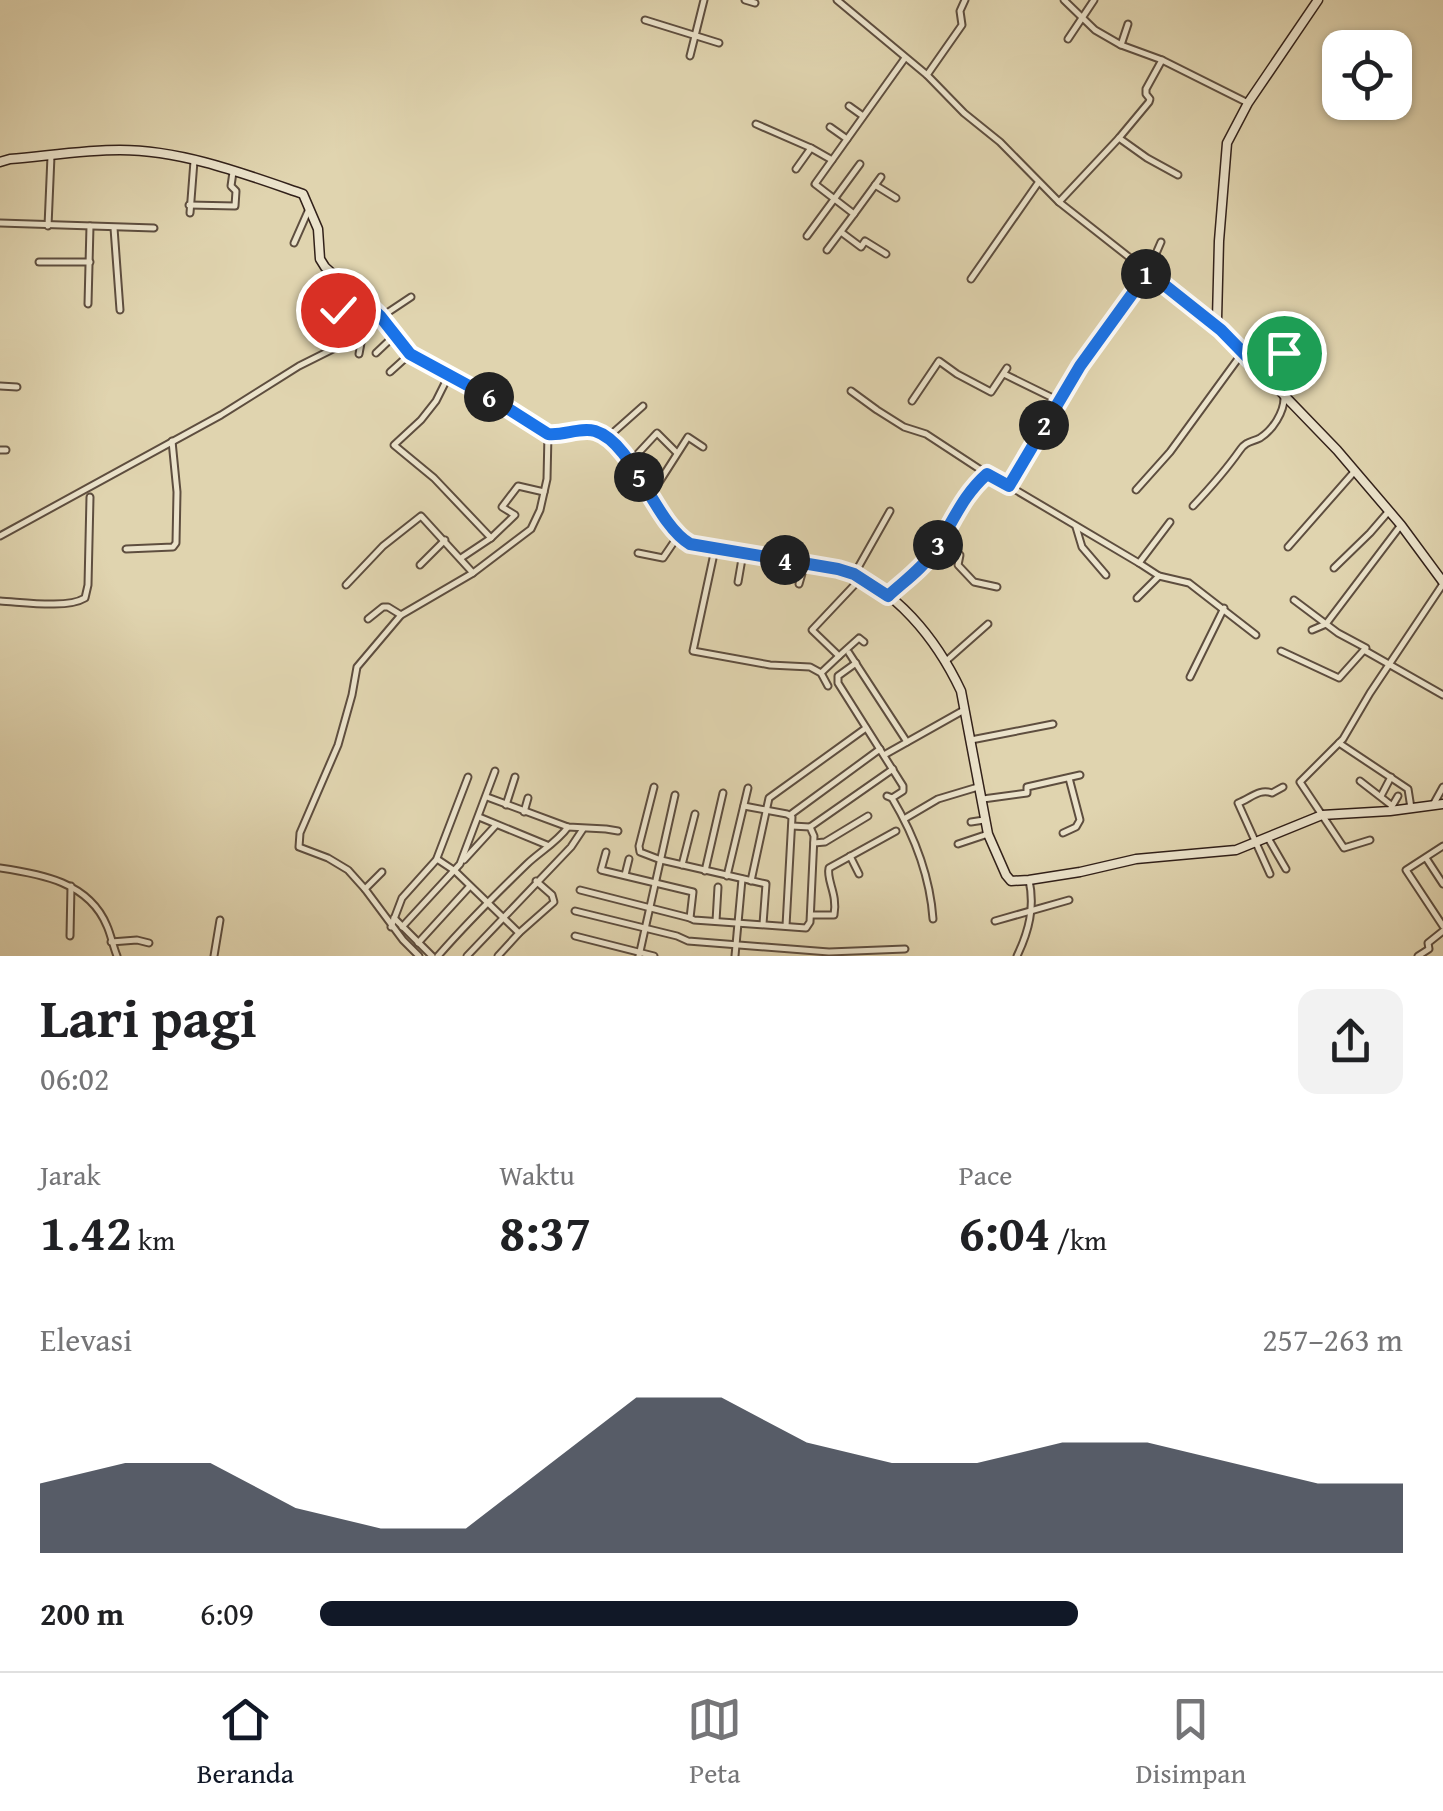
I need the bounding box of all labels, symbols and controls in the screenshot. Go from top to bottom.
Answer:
map controls [1322,30,1412,120]
button: locate [1322,30,1412,120]
pin: 1 [1121,249,1171,299]
text: 1 [1139,253,1153,294]
pin [296,268,381,353]
icon: check [311,283,366,338]
pin [1242,311,1327,396]
icon: arrive [1257,326,1312,381]
pin: 6 [464,372,514,422]
text: 6 [482,376,496,417]
pin: 2 [1019,400,1069,450]
text: 2 [1037,404,1051,445]
pin: 5 [614,452,664,502]
text: 5 [632,456,646,497]
pin: 3 [913,520,963,570]
text: 3 [931,524,945,565]
pin: 4 [760,535,810,585]
text: 4 [778,539,792,580]
text: Lari pagi [40,977,257,1057]
button: share [1298,989,1403,1094]
text: 06:02 [40,1055,109,1102]
text: Jarak [40,1154,101,1195]
text: Waktu [499,1154,575,1195]
text: Pace [959,1154,1013,1195]
text: 1.42 [40,1195,132,1268]
text: 8:37 [499,1195,591,1268]
text: 6:04 [959,1195,1051,1268]
text: km [132,1219,175,1260]
text: /km [1051,1219,1107,1260]
text: Elevasi [40,1316,132,1363]
text: 257–263 m [1262,1316,1403,1363]
text: 200 m [40,1590,124,1637]
text: 6:09 [200,1590,254,1637]
tab: Beranda [197,1692,294,1793]
tab: Peta [687,1692,742,1793]
tab: Disimpan [1136,1692,1246,1793]

